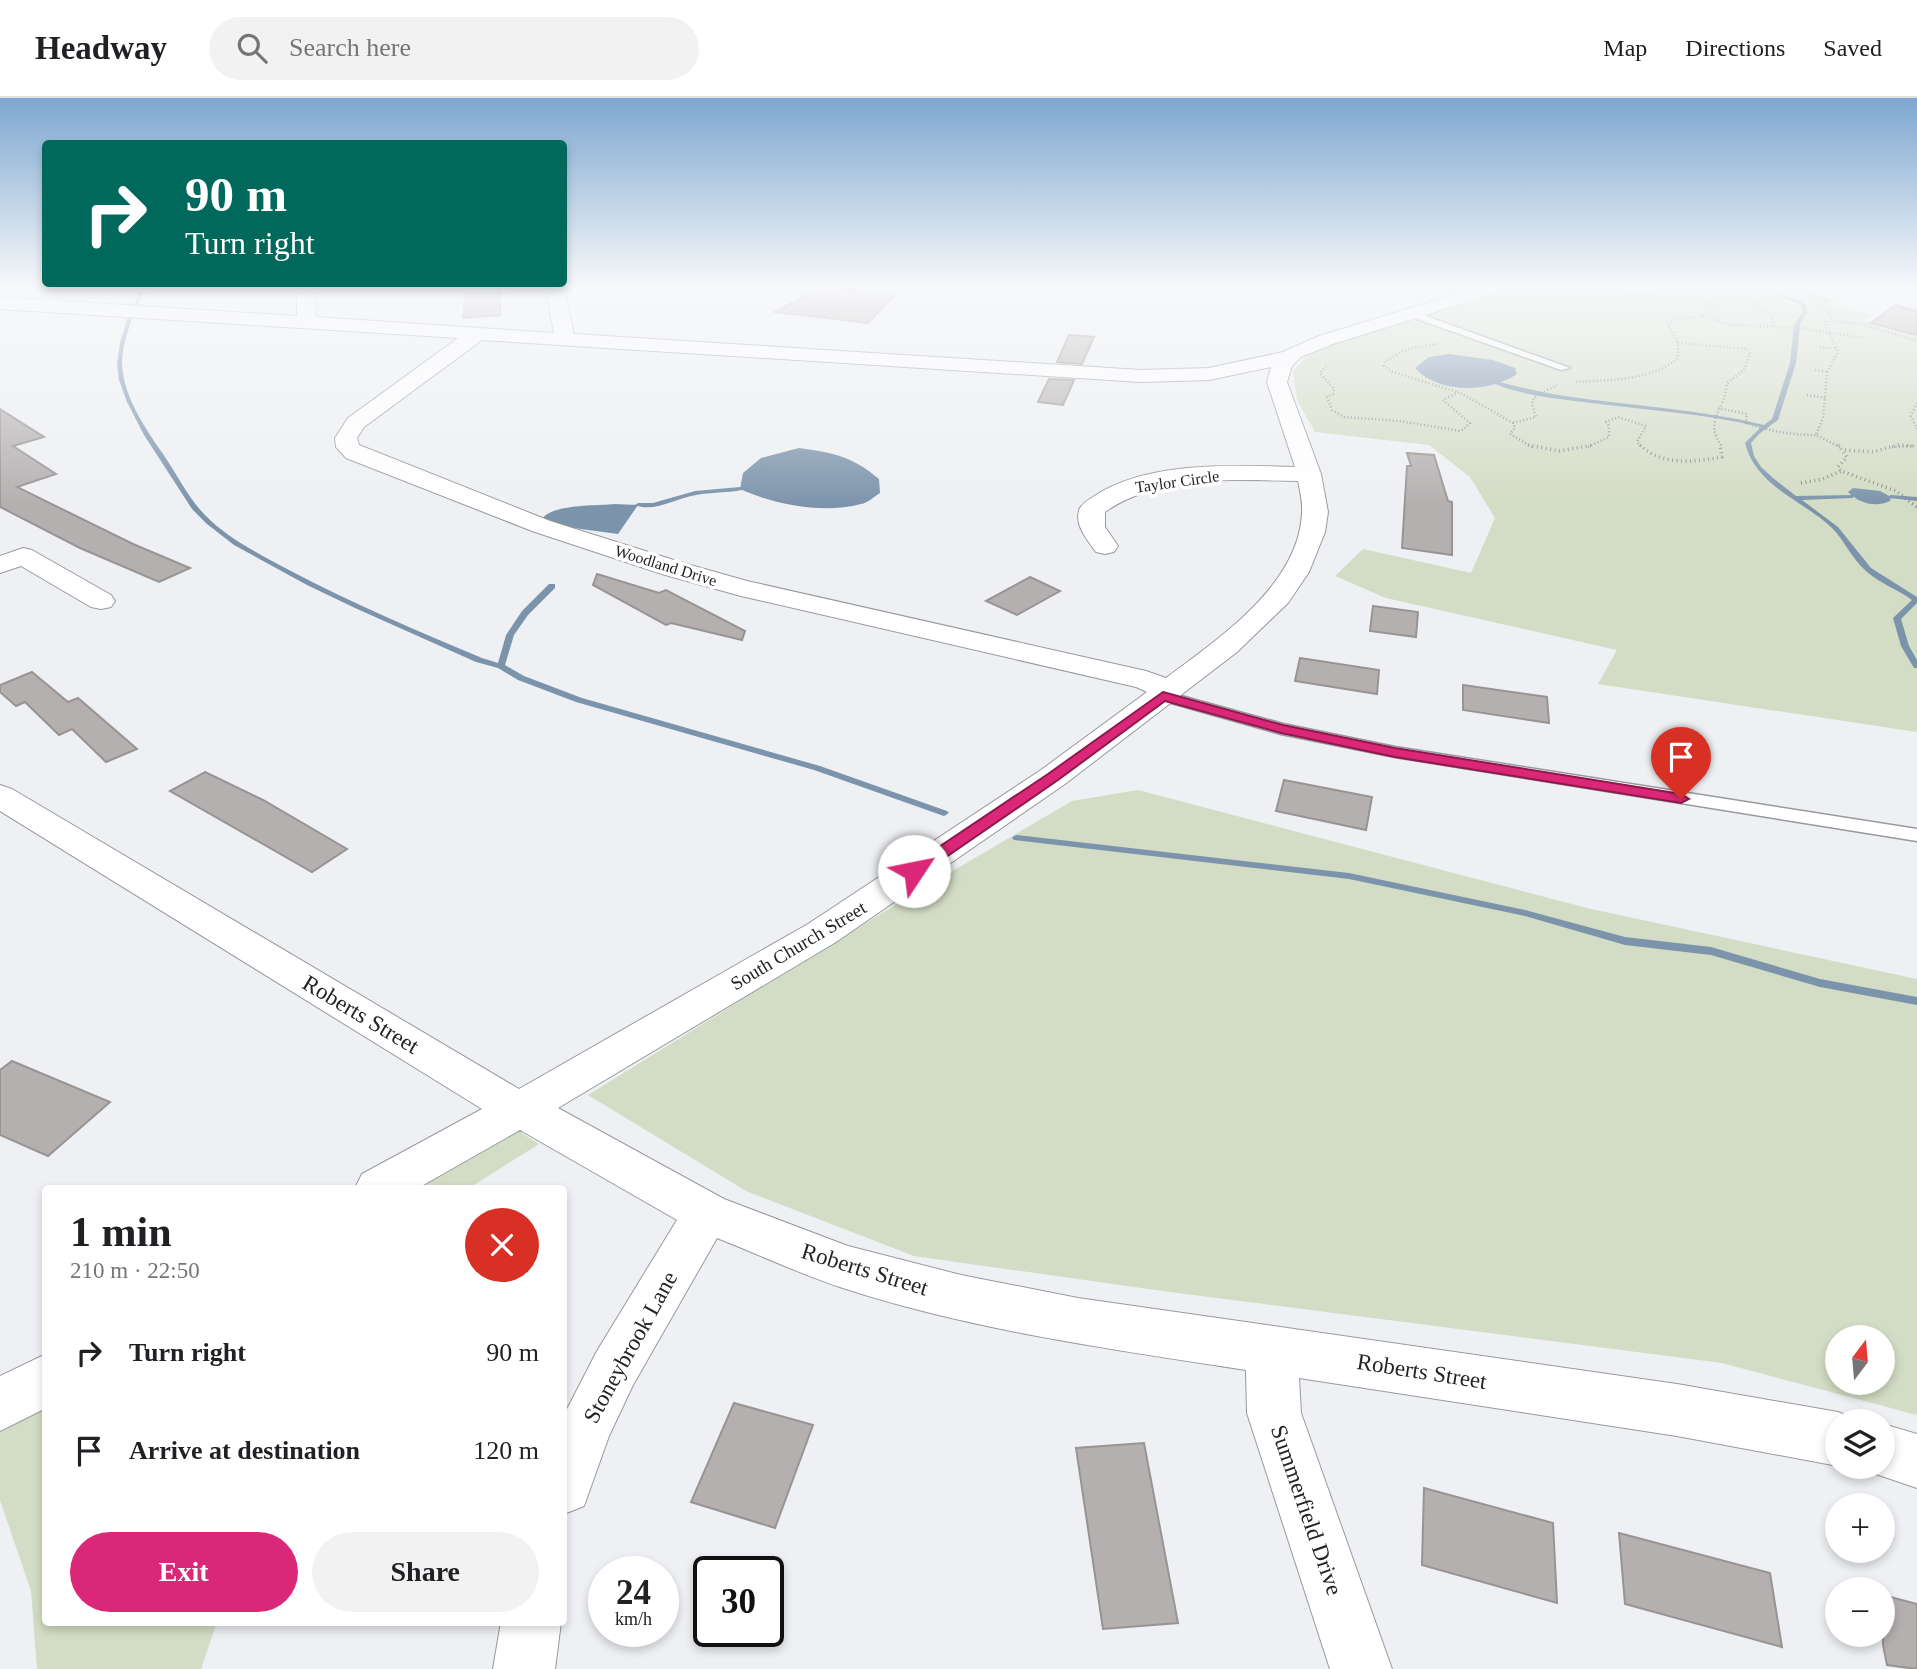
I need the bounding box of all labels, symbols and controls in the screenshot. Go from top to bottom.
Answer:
search box [209,17,699,80]
icon: search [233,29,271,67]
text: Headway [35,30,167,66]
text: Search here [289,33,411,62]
text: Map [1603,35,1647,61]
text: Directions [1685,35,1785,61]
text: Saved [1823,35,1882,61]
text: 90 m [185,167,287,222]
icon: right [70,168,161,259]
text: Turn right [185,225,315,261]
street label: Taylor Circle [1134,467,1220,497]
street label: Woodland Drive [613,542,719,589]
pin [1651,727,1711,799]
icon: arrive [1662,738,1700,776]
position arrow [877,834,951,908]
street label: South Church Street [727,896,870,994]
street label: Roberts Street [298,970,424,1059]
button: close [465,1208,539,1282]
text: 1 min [70,1209,172,1255]
street label: Roberts Street [799,1238,932,1301]
text: 210 m · 22:50 [70,1258,200,1283]
street label: Stoneybrook Lane [578,1267,682,1427]
north arrow [1825,1325,1895,1395]
map controls [1825,1325,1895,1647]
icon: right [70,1334,108,1372]
text: Turn right [129,1338,246,1367]
text: 90 m [486,1338,539,1367]
street label: Roberts Street [1355,1349,1489,1394]
button: layers [1825,1409,1895,1479]
street label: Summerfield Drive [1266,1422,1347,1598]
icon: arrive [70,1432,108,1470]
text: Arrive at destination [129,1436,360,1465]
text: 120 m [473,1436,539,1465]
button: + [1825,1493,1895,1563]
button: Exit [70,1532,298,1612]
button: Share [312,1532,539,1612]
speed limit sign: 30 [693,1556,784,1647]
text: 24 [616,1573,651,1612]
button: − [1825,1577,1895,1647]
text: km/h [615,1609,652,1629]

